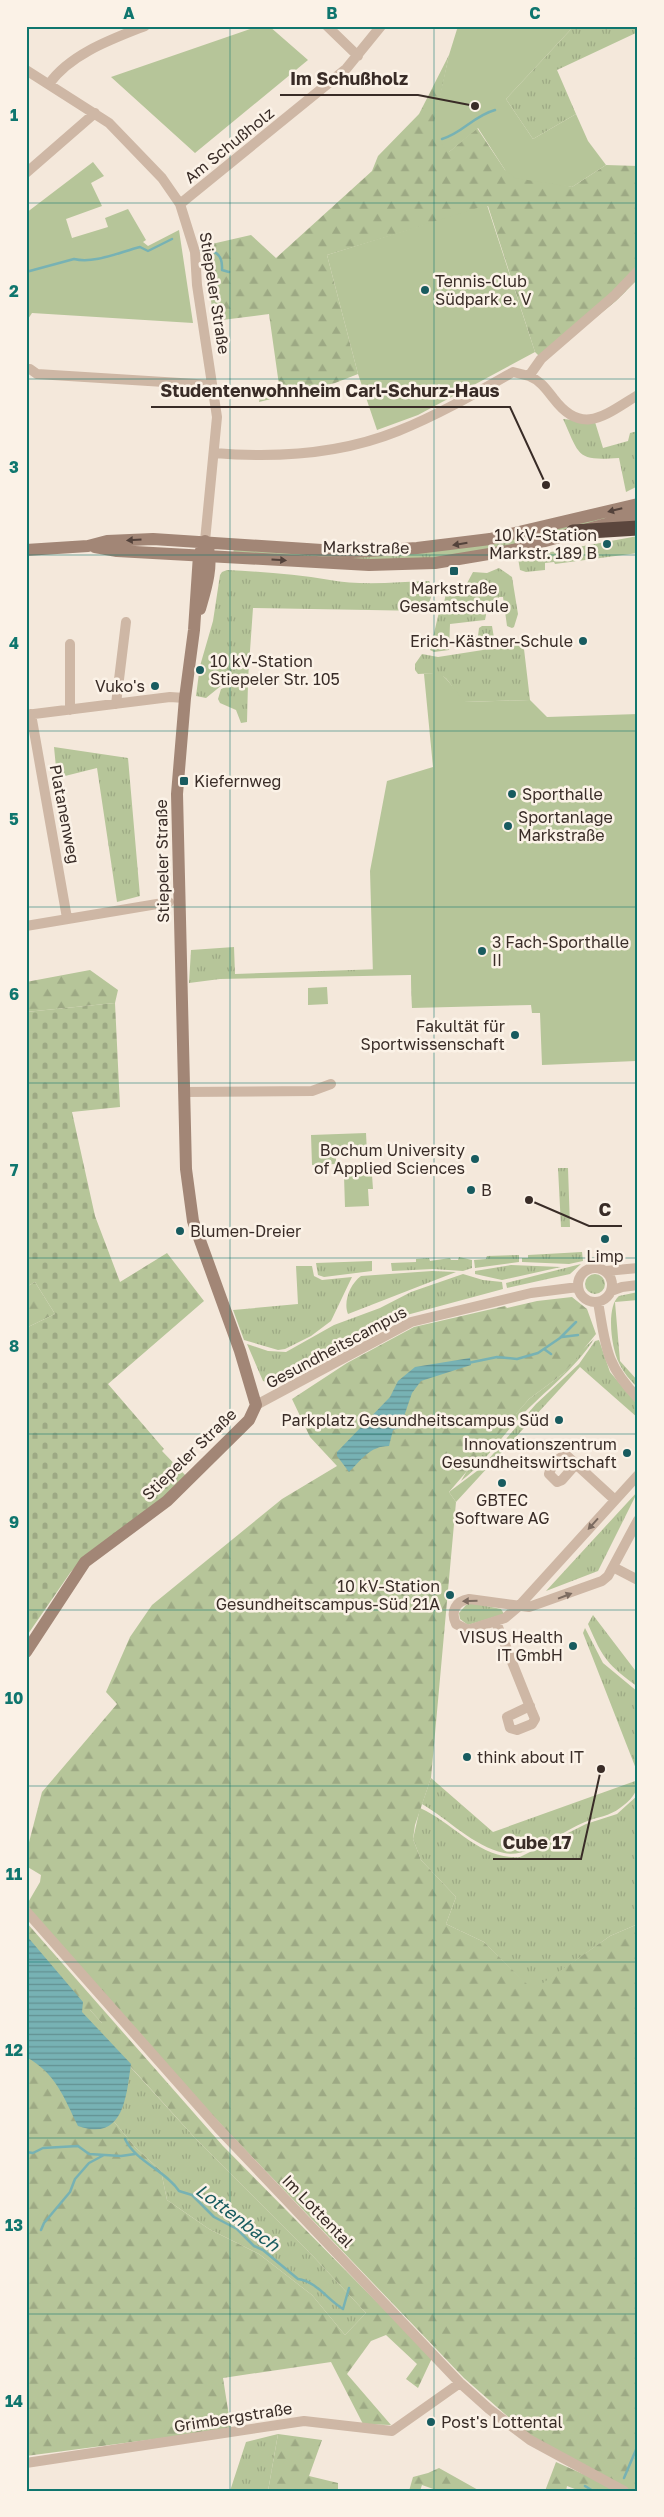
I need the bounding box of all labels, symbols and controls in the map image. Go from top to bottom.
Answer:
text: A [123,3,135,23]
text: B [326,3,338,23]
text: C [529,3,541,23]
callout: Im Schußholz [280,62,418,95]
text: Im Schußholz [290,67,408,89]
street label: Am Schußholz [180,103,278,187]
text: 1 [10,105,18,125]
street label: Stiepeler Straße [195,230,235,356]
place label: Tennis-Club Südpark e. V [435,271,532,309]
text: 2 [9,281,19,301]
marker: Tennis-Club Südpark e. V [419,284,431,296]
callout: Studentenwohnheim Carl-Schurz-Haus [151,374,510,407]
text: Studentenwohnheim Carl-Schurz-Haus [160,379,500,401]
text: 3 [9,457,19,477]
one-way arrow [608,506,623,514]
place label: 10 kV-Station Markstr. 189 B [489,525,597,563]
one-way arrow [126,536,142,544]
street label: Markstraße [323,536,409,558]
marker: 10 kV-Station Markstr. 189 B [601,538,613,550]
one-way arrow [452,540,468,548]
one-way arrow [271,556,287,564]
marker: Markstraße Gesamtschule [448,565,460,577]
place label: Markstraße Gesamtschule [399,578,509,616]
place label: Erich-Kästner-Schule [410,631,573,651]
text: 4 [9,633,19,653]
marker: Erich-Kästner-Schule [577,635,589,647]
place label: 10 kV-Station Stiepeler Str. 105 [210,651,340,689]
marker: 10 kV-Station Stiepeler Str. 105 [194,664,206,676]
place label: Vuko's [95,676,145,696]
marker: Vuko's [149,680,161,692]
street label: Platanenweg [46,763,84,865]
place label: Kiefernweg [194,771,281,791]
marker: Kiefernweg [178,775,190,787]
place label: Sporthalle [522,784,603,804]
marker: Sporthalle [506,788,518,800]
street label: Stiepeler Straße [151,799,173,923]
place label: Sportanlage Markstraße [518,807,613,845]
text: 5 [9,809,19,829]
marker: Sportanlage Markstraße [502,820,514,832]
place label: 3 Fach-Sporthalle II [492,932,629,970]
marker: 3 Fach-Sporthalle II [476,945,488,957]
text: 6 [9,984,19,1004]
place label: Fakultät für Sportwissenschaft [360,1016,505,1054]
marker: Fakultät für Sportwissenschaft [509,1029,521,1041]
place label: Bochum University of Applied Sciences [314,1140,465,1178]
marker: Bochum University of Applied Sciences [469,1153,481,1165]
text: 7 [10,1160,19,1180]
place label: B [481,1180,492,1200]
marker: B [465,1184,477,1196]
callout: C [589,1193,622,1226]
text: C [599,1198,612,1220]
place label: Blumen-Dreier [190,1221,301,1241]
marker: Blumen-Dreier [174,1225,186,1237]
marker: Limp [599,1233,611,1245]
place label: Limp [586,1246,624,1266]
street label: Gesundheitscampus [262,1301,410,1393]
text: 8 [9,1336,19,1356]
street label: Stiepeler Straße [138,1404,240,1504]
place label: Parkplatz Gesundheitscampus Süd [281,1410,549,1430]
marker: Parkplatz Gesundheitscampus Süd [553,1414,565,1426]
place label: Innovationszentrum Gesundheitswirtschaft [442,1434,617,1472]
marker: Innovationszentrum Gesundheitswirtschaft [621,1447,633,1459]
marker: GBTEC Software AG [496,1477,508,1489]
place label: GBTEC Software AG [455,1490,549,1528]
text: 9 [9,1512,19,1532]
one-way arrow [587,1518,599,1530]
place label: 10 kV-Station Gesundheitscampus-Süd 21A [216,1576,440,1614]
marker: 10 kV-Station Gesundheitscampus-Süd 21A [444,1589,456,1601]
one-way arrow [558,1591,572,1599]
one-way arrow [461,1597,477,1605]
place label: VISUS Health IT GmbH [460,1627,563,1665]
marker: VISUS Health IT GmbH [567,1640,579,1652]
text: 10 [5,1688,23,1708]
place label: think about IT [477,1747,584,1767]
marker: think about IT [461,1751,473,1763]
callout: Cube 17 [493,1826,581,1859]
text: Cube 17 [503,1831,572,1853]
text: 11 [6,1864,22,1884]
text: 12 [5,2040,23,2060]
street label: Im Lottental [278,2170,358,2252]
water label: Lottenbach [192,2179,285,2256]
text: 13 [5,2215,23,2235]
text: 14 [5,2391,23,2411]
street label: Grimbergstraße [172,2398,294,2436]
place label: Post's Lottental [441,2412,563,2432]
marker: Post's Lottental [425,2416,437,2428]

